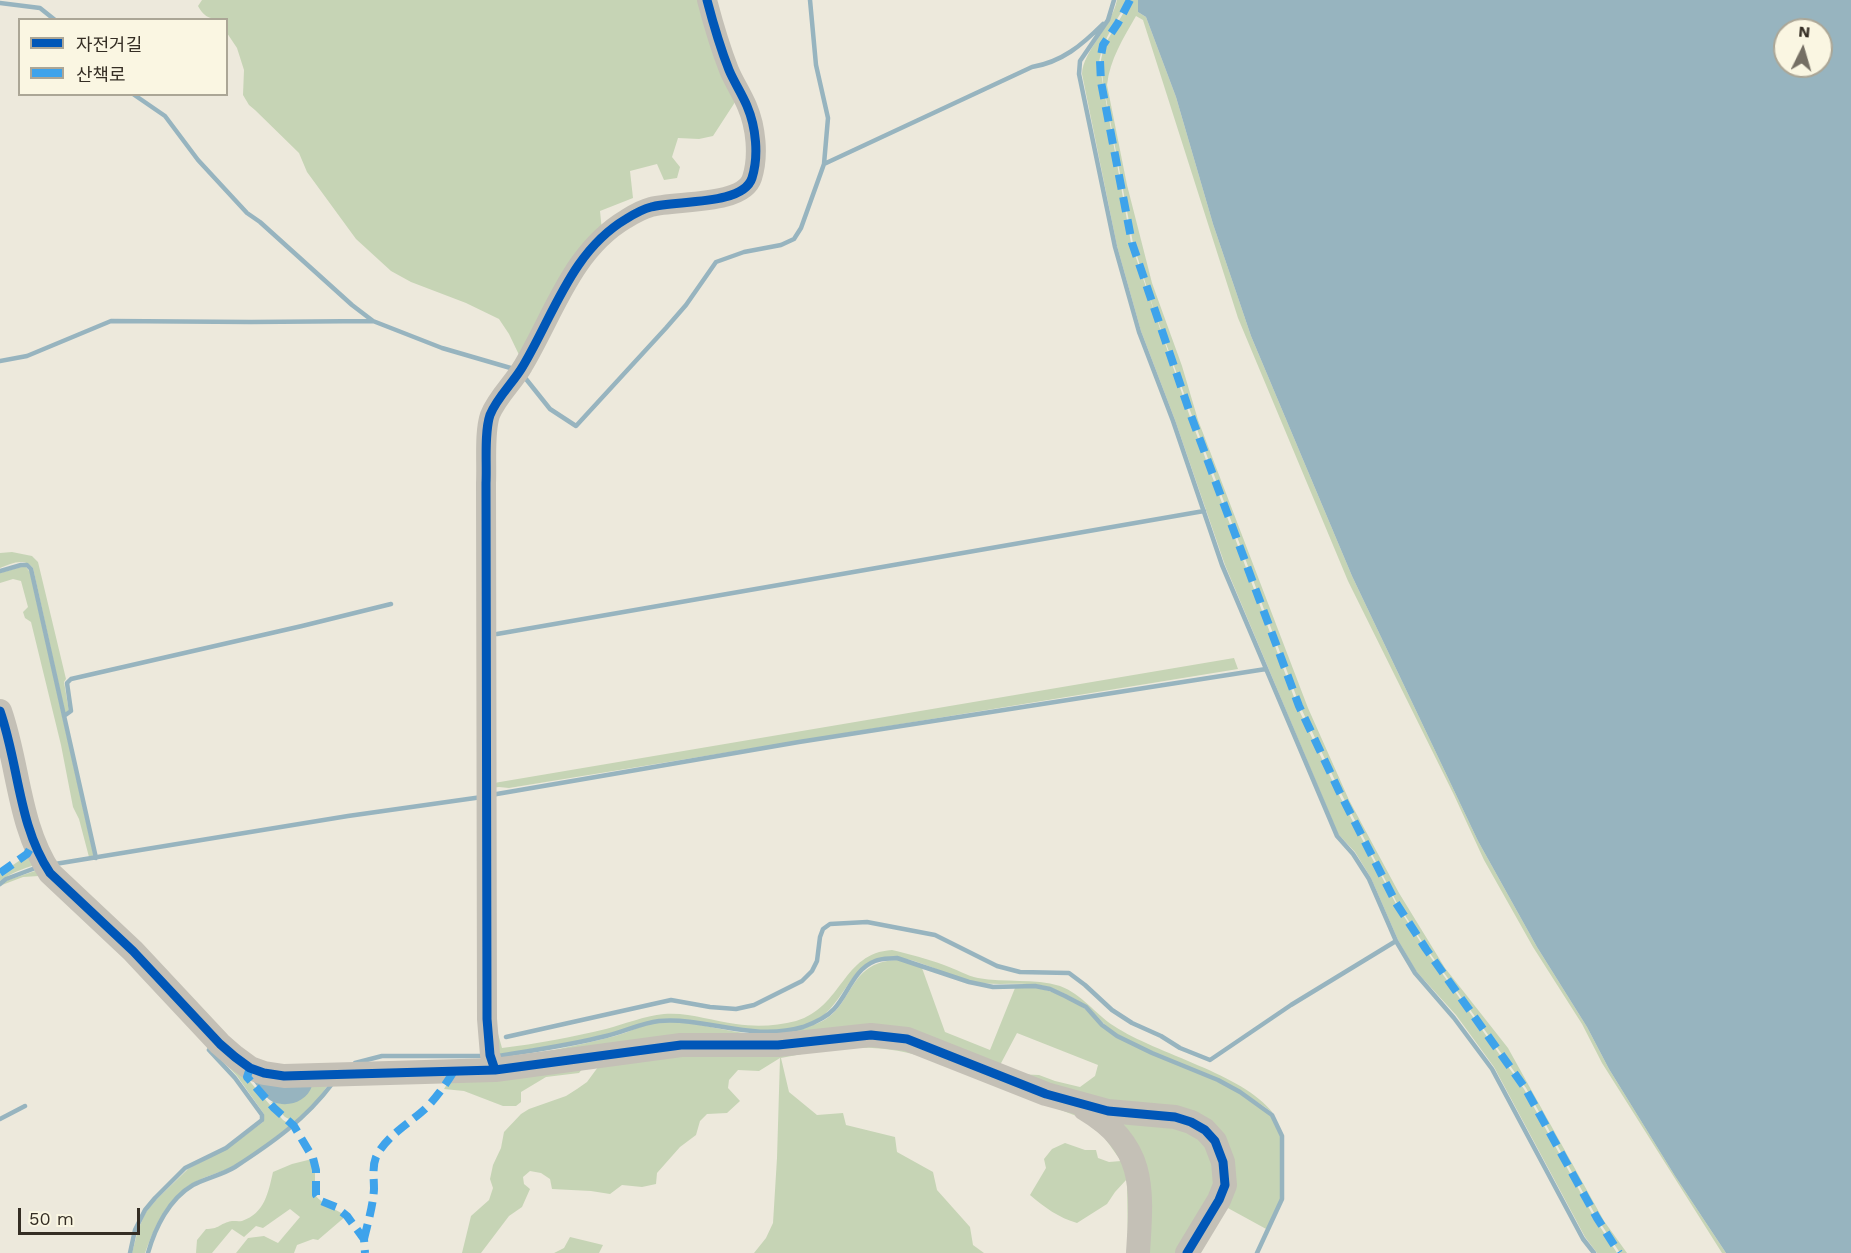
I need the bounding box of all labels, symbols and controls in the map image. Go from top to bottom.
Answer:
legend [18,18,228,96]
north arrow [1773,18,1833,78]
text: N [1798,22,1811,42]
text: 자전거길 [76,34,142,55]
text: 산책로 [76,64,126,85]
scale bar [21,1196,142,1234]
text: 50 m [29,1208,74,1229]

